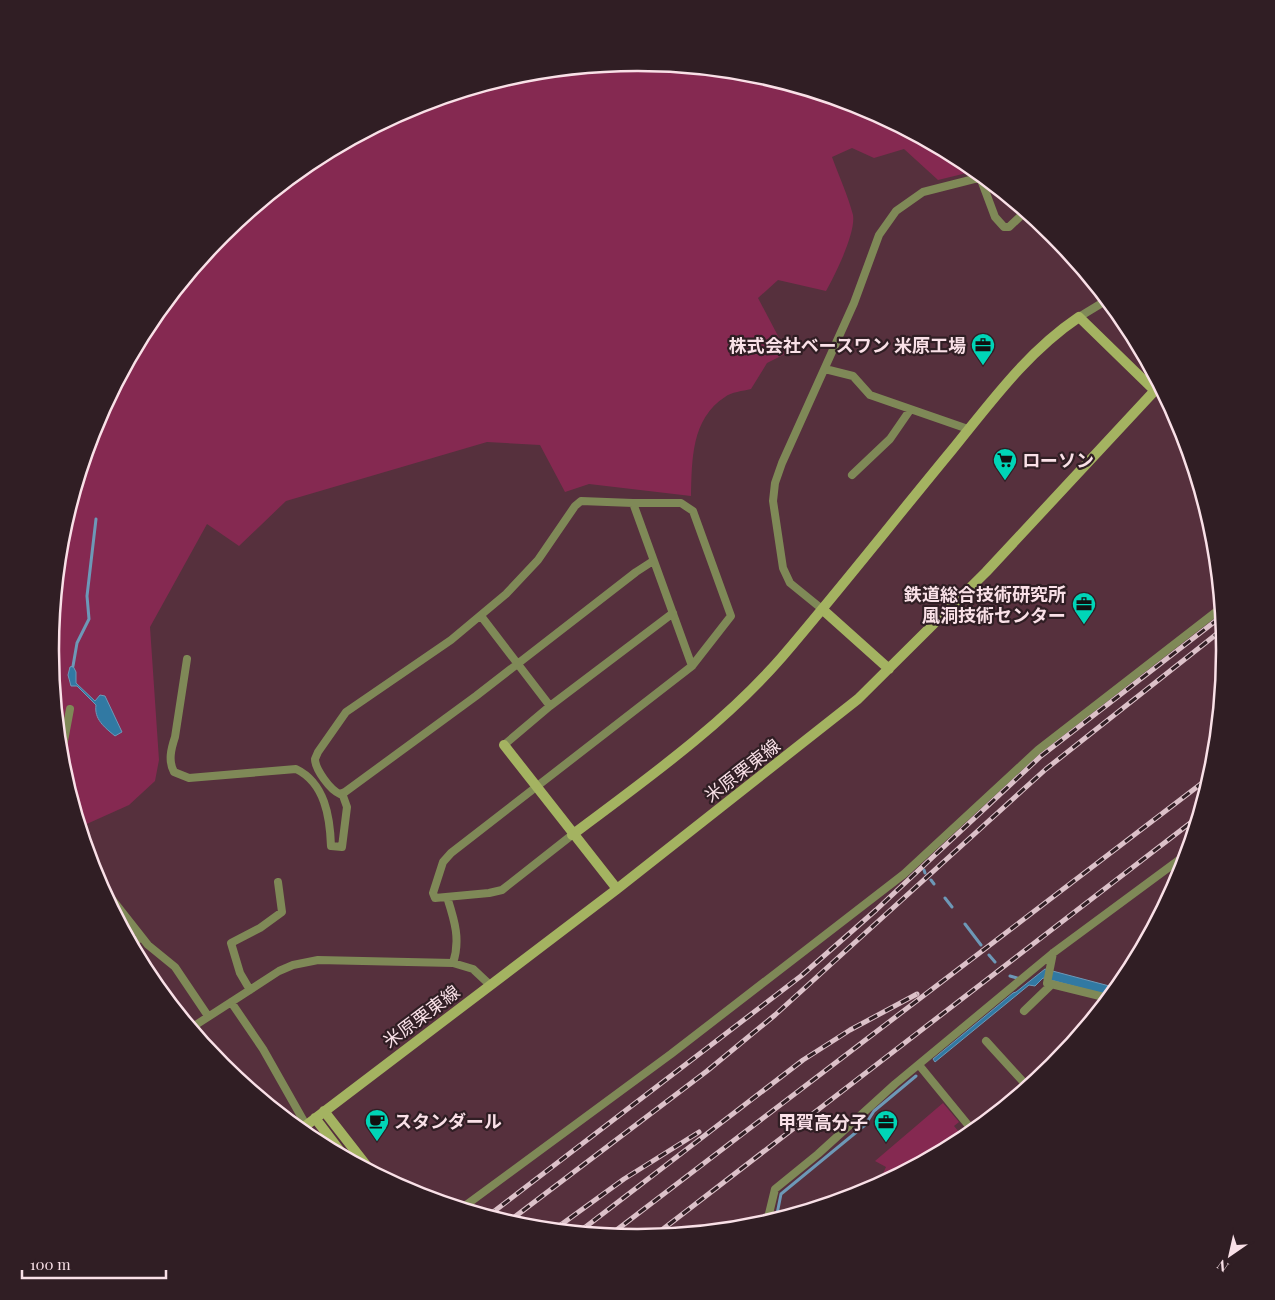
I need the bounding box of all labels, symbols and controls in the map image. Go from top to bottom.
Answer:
office icon: 株式会社ベースワン 米原工場 [970,332,996,366]
place label: 株式会社ベースワン 米原工場 [729,333,966,357]
supermarket icon: ローソン [992,447,1018,481]
place label: ローソン [1022,448,1094,472]
place label: 鉄道総合技術研究所 風洞技術センター [903,582,1066,627]
office icon: 鉄道総合技術研究所 風洞技術センター [1071,591,1097,625]
street label: 米原栗東線 [699,733,785,807]
street label: 米原栗東線 [378,979,464,1053]
cafe icon: スタンダール [364,1108,390,1142]
place label: スタンダール [394,1109,502,1133]
office icon: 甲賀高分子 [873,1109,899,1143]
place label: 甲賀高分子 [778,1110,868,1134]
north arrow [1205,1230,1255,1280]
scale bar [22,1248,166,1280]
text: 100 m [30,1254,71,1274]
text: N [1213,1255,1232,1277]

